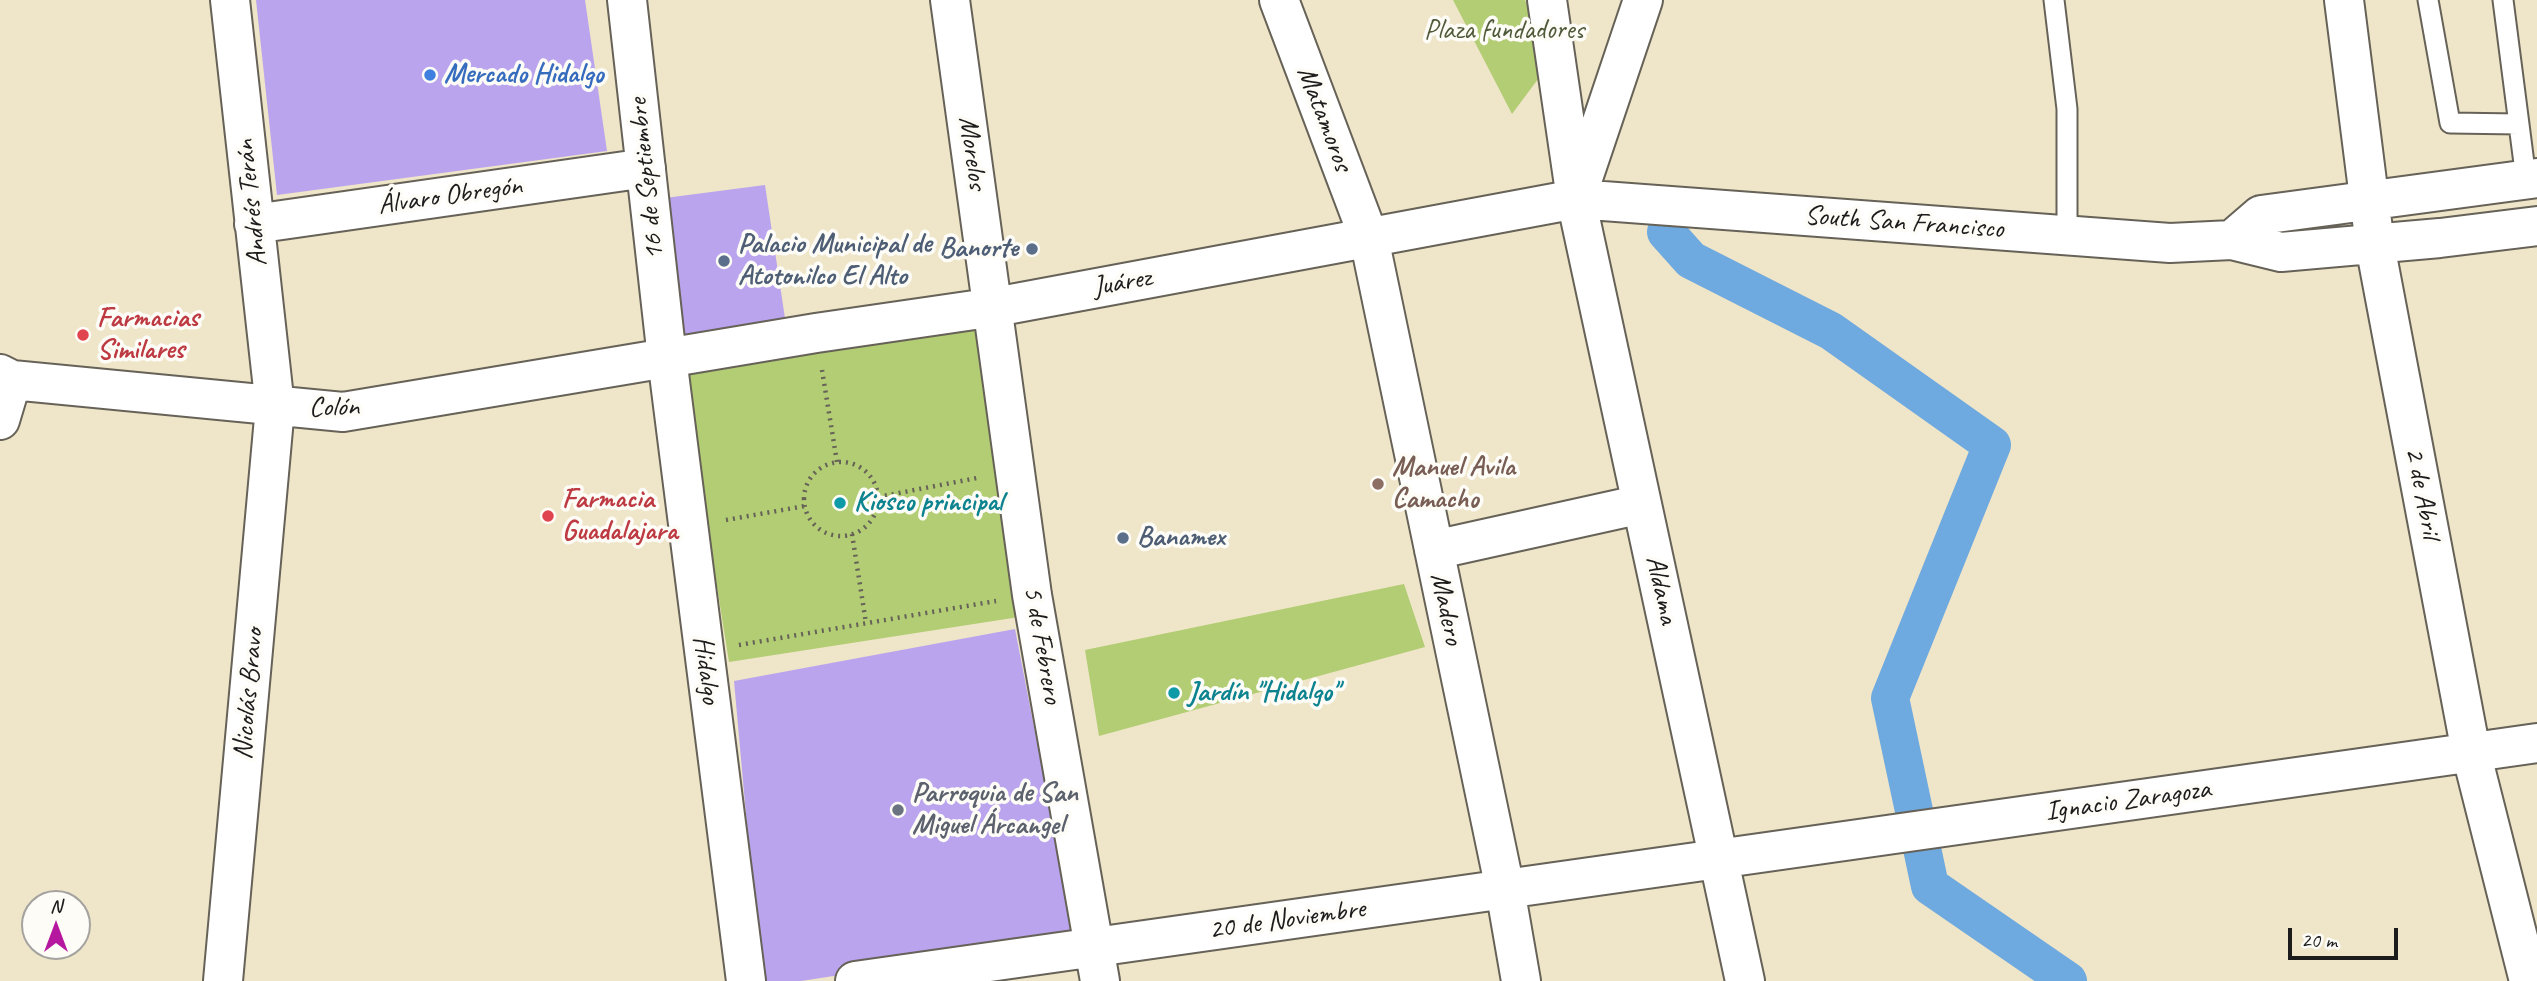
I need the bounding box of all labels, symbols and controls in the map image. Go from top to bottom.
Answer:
park label: Plaza fundadores [1424,14,1584,48]
place label: Mercado Hidalgo [444,58,603,92]
street label: Matamoros [1289,62,1359,176]
marker: Mercado Hidalgo [422,67,438,83]
street label: 16 de Septiembre [622,97,672,261]
street label: Morelos [950,114,994,192]
street label: Andrés Terán [229,138,275,268]
street label: Álvaro Obregón [376,169,524,223]
street label: South San Francisco [1803,199,2005,247]
place label: Palacio Municipal de Atotonilco El Alto [738,228,931,294]
place label: Banorte [939,232,1018,266]
marker: Banorte [1024,241,1040,257]
marker: Palacio Municipal de Atotonilco El Alto [716,253,732,269]
street label: Juárez [1090,261,1154,305]
place label: Farmacias Similares [97,302,199,368]
marker: Farmacias Similares [75,327,91,343]
street label: Colón [309,391,359,425]
street label: 2 de Abril [2397,444,2447,542]
place label: Manuel Avila Camacho [1392,451,1515,517]
marker: Manuel Avila Camacho [1370,476,1386,492]
place label: Farmacia Guadalajara [562,483,677,549]
place label: Kiosco principal [854,486,1003,520]
marker: Kiosco principal [832,495,848,511]
marker: Farmacia Guadalajara [540,508,556,524]
place label: Banamex [1137,521,1225,555]
marker: Banamex [1115,530,1131,546]
street label: Aldama [1637,553,1685,627]
street label: Madero [1422,570,1470,648]
street label: 5 de Febrero [1015,584,1069,706]
street label: Nicolás Bravo [227,627,271,761]
street label: Hidalgo [685,634,727,706]
place label: Jardín "Hidalgo" [1188,676,1338,710]
marker: Jardín "Hidalgo" [1166,685,1182,701]
street label: Ignacio Zaragoza [2043,773,2213,829]
place label: Parroquia de San Miguel Árcangel [912,777,1078,843]
marker: Parroquia de San Miguel Árcangel [890,802,906,818]
north arrow [21,890,91,960]
street label: 20 de Noviembre [1207,892,1367,948]
text: N [50,894,62,918]
scale bar [2292,914,2402,958]
text: 20 m [2301,927,2337,953]

